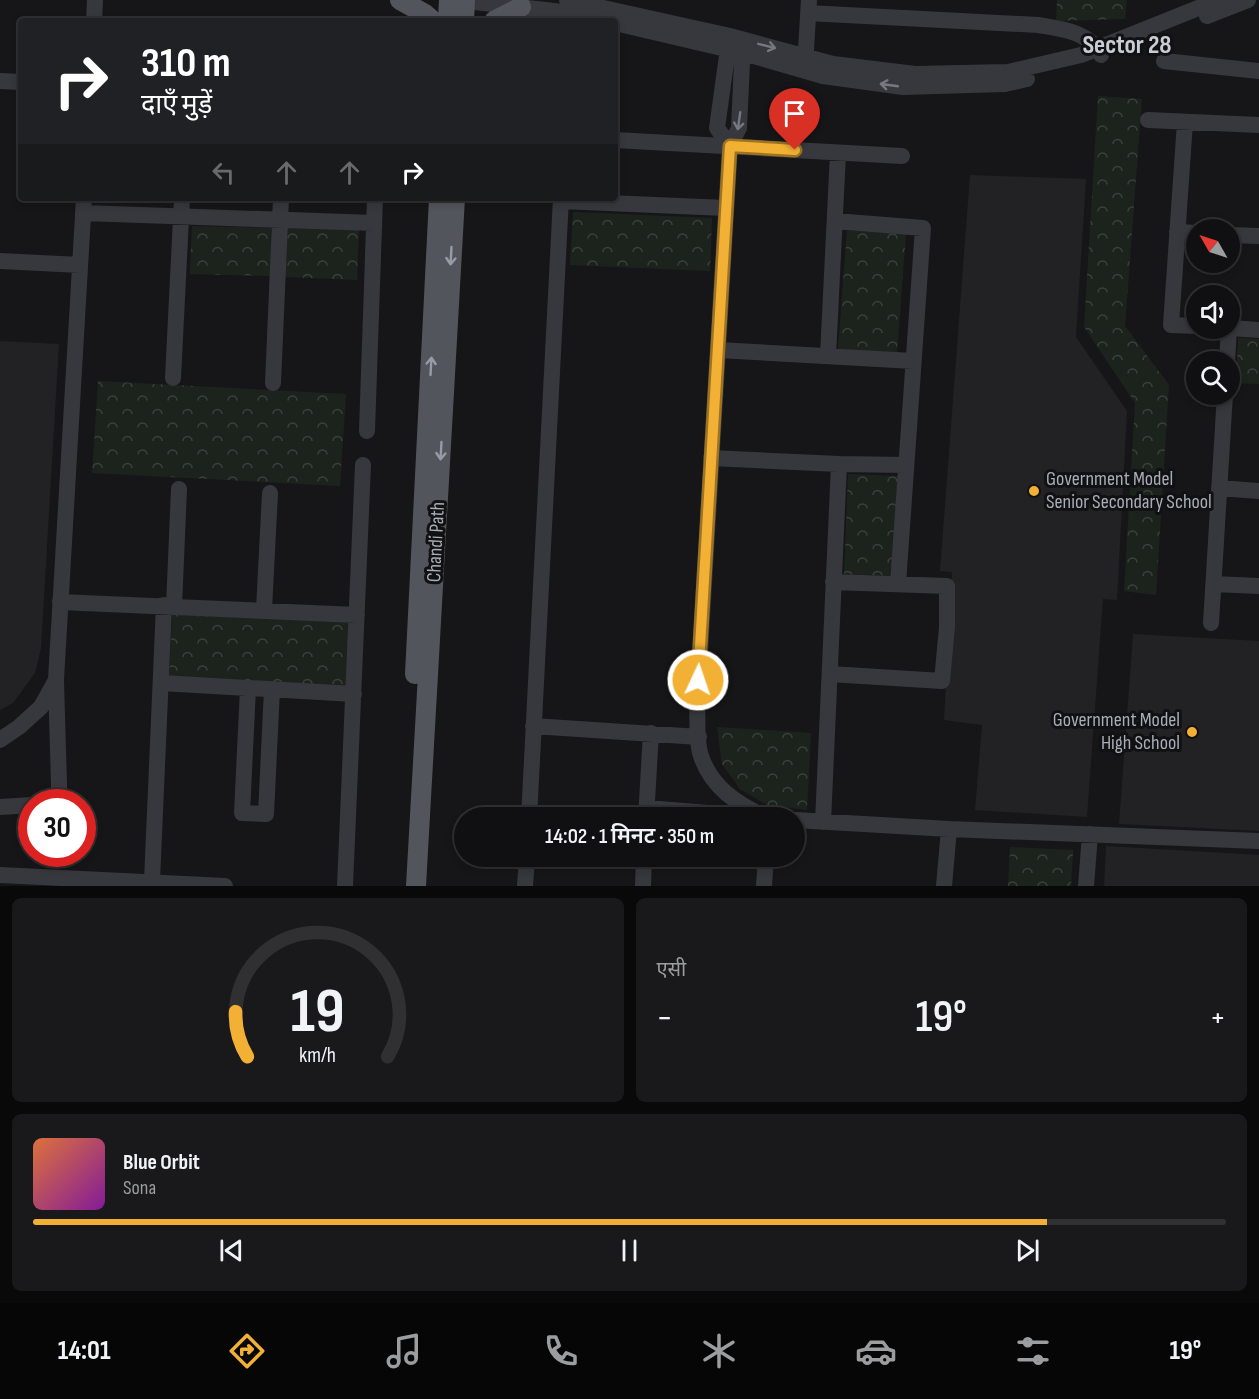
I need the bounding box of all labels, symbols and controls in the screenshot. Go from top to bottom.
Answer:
district label: Sector 28 [1082,30,1172,61]
text: 310 m [141,38,231,89]
one-way arrow [757,41,776,53]
icon: right [42,42,120,120]
one-way arrow [880,79,900,90]
pin [769,88,820,150]
text: दाएँ मुड़ें [141,89,212,121]
icon: arrive [778,97,811,130]
one-way arrow [733,111,744,131]
icon: left [207,156,240,189]
icon: ahead [270,156,303,189]
icon: ahead [333,156,366,189]
icon: right [396,156,429,189]
north arrow [1186,219,1240,273]
map controls [1186,219,1240,405]
one-way arrow [446,246,457,266]
button: sound [1186,285,1240,339]
button: search [1186,351,1240,405]
one-way arrow [425,357,436,377]
one-way arrow [435,441,446,461]
place label: Government Model Senior Secondary School [1046,467,1212,514]
marker: Government Model Senior Secondary School [1027,484,1041,498]
street label: Chandi Path [422,501,450,583]
position arrow [666,648,730,712]
place label: Government Model High School [1053,708,1180,755]
marker: Government Model High School [1185,725,1199,739]
speed limit sign: 30 [18,789,96,867]
text: 14:02 · 1 मिनट · 350 m [545,823,714,850]
text: एसी [657,958,686,982]
text: 19 [291,975,345,1050]
text: 19° [916,990,967,1045]
text: − [657,998,673,1038]
text: + [1210,998,1226,1038]
text: km/h [299,1043,336,1068]
text: Blue Orbit [123,1149,200,1176]
text: Sona [123,1176,156,1200]
icon: previous [215,1234,248,1267]
icon: pause [613,1234,646,1267]
icon: next [1011,1234,1044,1267]
icon: directions [226,1330,268,1372]
icon: music [383,1330,425,1372]
icon: phone [540,1330,582,1372]
icon: climate [698,1330,740,1372]
icon: car [855,1330,897,1372]
icon: filters [1012,1330,1054,1372]
text: 14:01 [58,1335,111,1367]
text: 19° [1169,1335,1201,1367]

